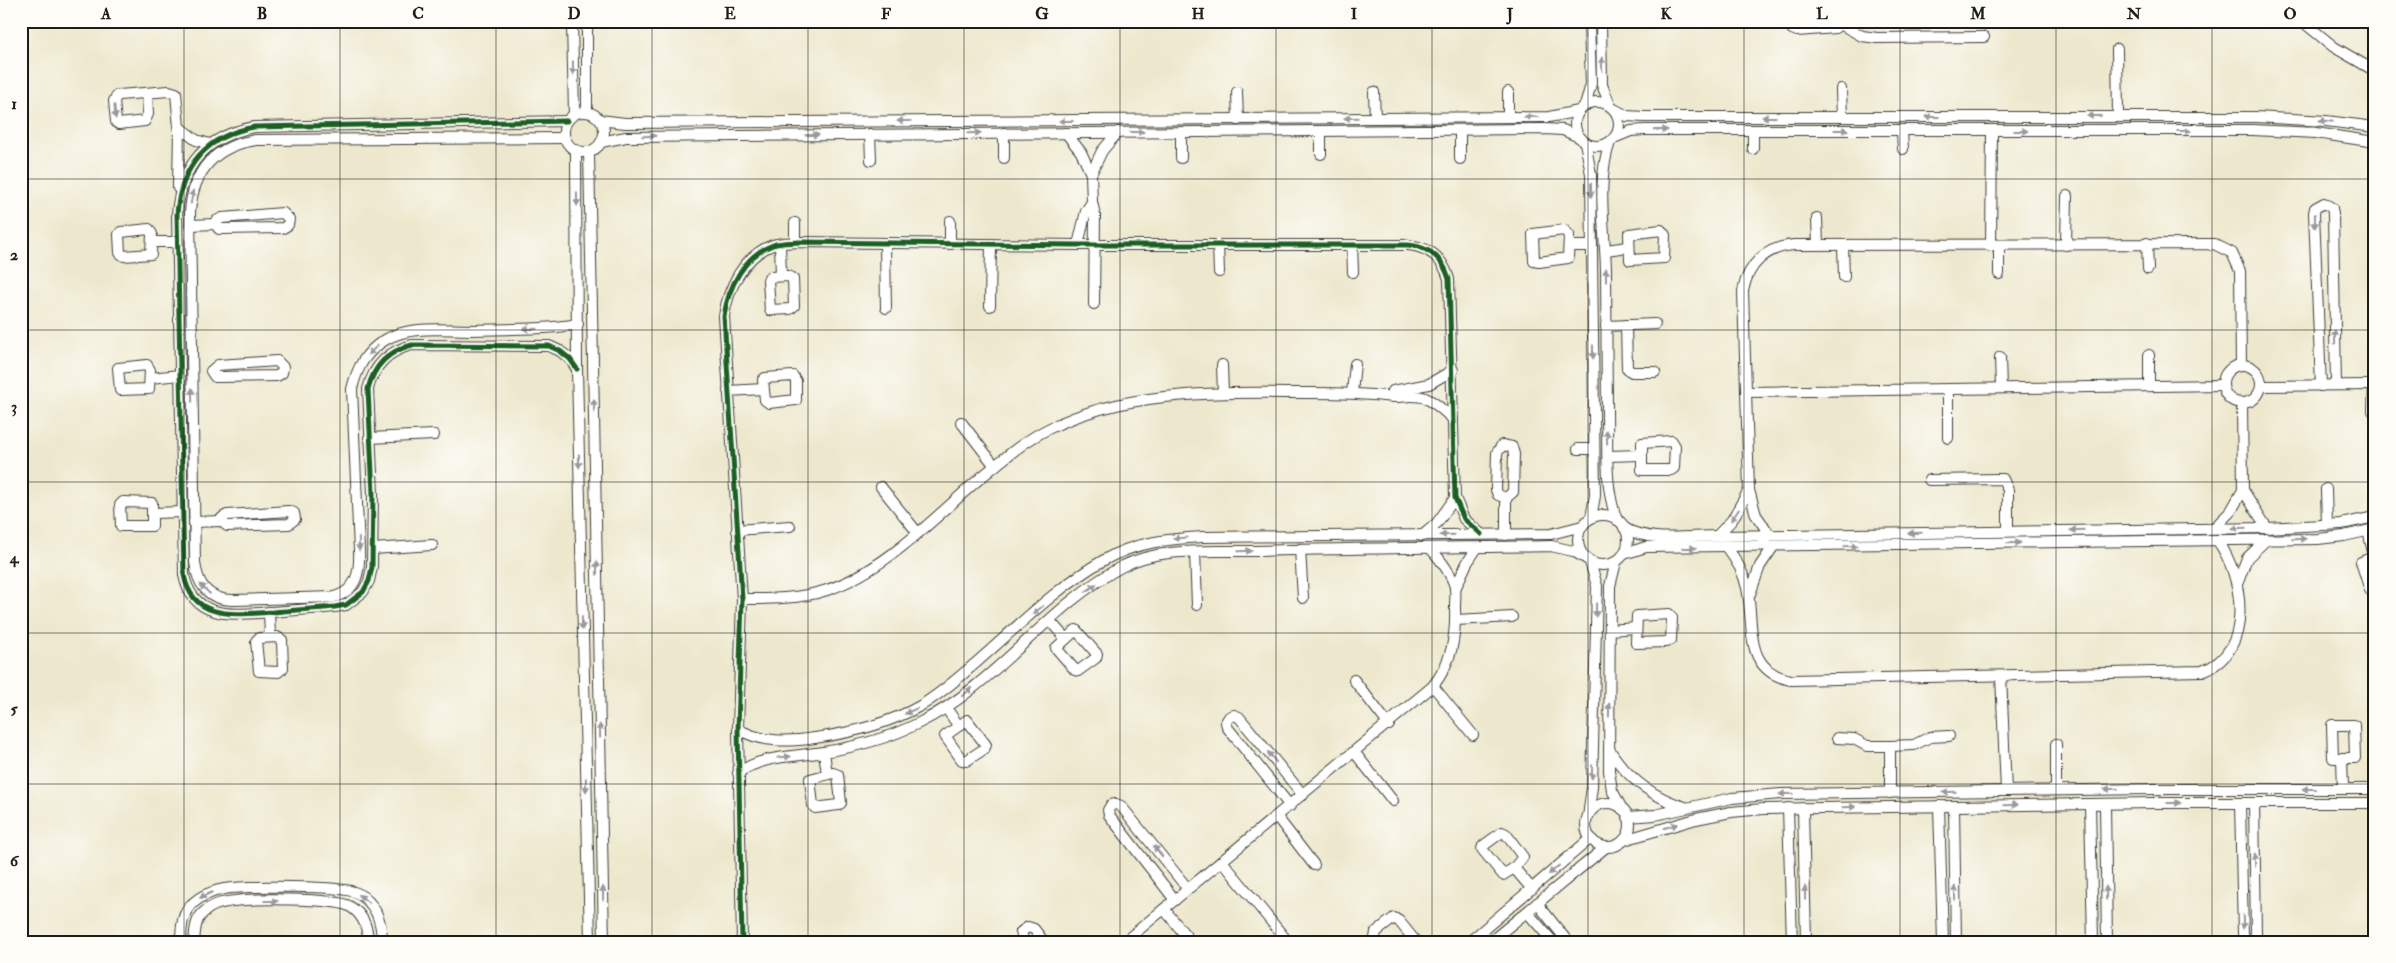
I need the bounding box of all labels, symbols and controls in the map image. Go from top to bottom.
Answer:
text: A [100,4,112,24]
text: B [257,4,267,24]
text: C [412,4,424,24]
text: D [567,4,581,24]
text: E [724,4,736,24]
text: F [881,4,891,24]
text: G [1035,4,1049,24]
text: H [1191,4,1205,24]
text: I [1351,4,1358,24]
text: J [1506,4,1514,25]
text: K [1660,4,1672,24]
text: L [1816,4,1828,24]
text: M [1969,4,1986,24]
text: N [2126,4,2142,24]
text: O [2283,4,2297,24]
one-way arrow [1598,56,1606,72]
one-way arrow [569,60,577,76]
text: 1 [11,94,17,114]
one-way arrow [111,105,119,121]
one-way arrow [2086,112,2102,120]
one-way arrow [1523,113,1539,121]
one-way arrow [1761,113,1777,121]
one-way arrow [1923,113,1939,121]
one-way arrow [1343,114,1359,122]
one-way arrow [895,117,911,125]
one-way arrow [1058,117,1074,125]
one-way arrow [2318,117,2334,125]
one-way arrow [1653,126,1669,134]
one-way arrow [1833,127,1849,135]
one-way arrow [2013,127,2029,135]
one-way arrow [2176,127,2192,135]
one-way arrow [1129,128,1145,136]
one-way arrow [967,129,983,137]
one-way arrow [804,131,820,139]
one-way arrow [642,132,658,140]
one-way arrow [1587,182,1595,198]
one-way arrow [188,189,196,205]
one-way arrow [573,192,581,208]
one-way arrow [2311,213,2319,229]
text: 2 [10,245,18,265]
one-way arrow [1602,266,1610,282]
one-way arrow [522,325,538,333]
one-way arrow [2331,328,2339,344]
one-way arrow [367,344,379,356]
one-way arrow [1589,344,1597,360]
one-way arrow [188,386,196,402]
text: 3 [11,397,17,417]
one-way arrow [589,397,597,413]
one-way arrow [1603,429,1611,445]
one-way arrow [575,453,583,469]
one-way arrow [1730,509,1740,522]
one-way arrow [2231,524,2247,532]
one-way arrow [2069,526,2085,534]
one-way arrow [1906,529,1922,537]
one-way arrow [1439,531,1455,539]
one-way arrow [1171,535,1187,543]
one-way arrow [2291,535,2307,543]
one-way arrow [355,536,363,552]
one-way arrow [2006,539,2022,547]
one-way arrow [1844,541,1860,549]
one-way arrow [1681,544,1697,552]
one-way arrow [1238,547,1254,555]
text: 4 [9,548,20,568]
one-way arrow [593,560,601,576]
one-way arrow [200,583,212,595]
one-way arrow [1084,583,1098,593]
one-way arrow [1592,602,1600,618]
one-way arrow [1032,604,1045,615]
one-way arrow [578,615,586,631]
one-way arrow [960,686,973,697]
text: 5 [10,699,18,719]
one-way arrow [1605,702,1613,718]
one-way arrow [904,707,918,715]
one-way arrow [596,722,604,738]
one-way arrow [1266,752,1278,764]
one-way arrow [776,753,792,761]
one-way arrow [1588,764,1596,780]
one-way arrow [582,778,590,794]
one-way arrow [2103,785,2119,793]
one-way arrow [2300,785,2316,793]
one-way arrow [1940,788,1956,796]
one-way arrow [1778,790,1794,798]
one-way arrow [2166,799,2182,807]
one-way arrow [2004,801,2020,809]
one-way arrow [1841,803,1857,811]
one-way arrow [1664,822,1679,830]
one-way arrow [1152,845,1163,858]
text: 6 [10,851,20,871]
one-way arrow [2251,852,2259,868]
one-way arrow [1548,864,1560,876]
one-way arrow [599,885,607,901]
one-way arrow [1800,885,1808,901]
one-way arrow [1951,885,1959,901]
one-way arrow [2102,885,2110,901]
one-way arrow [199,892,213,900]
one-way arrow [358,893,371,904]
one-way arrow [263,897,279,905]
one-way arrow [2239,914,2247,930]

